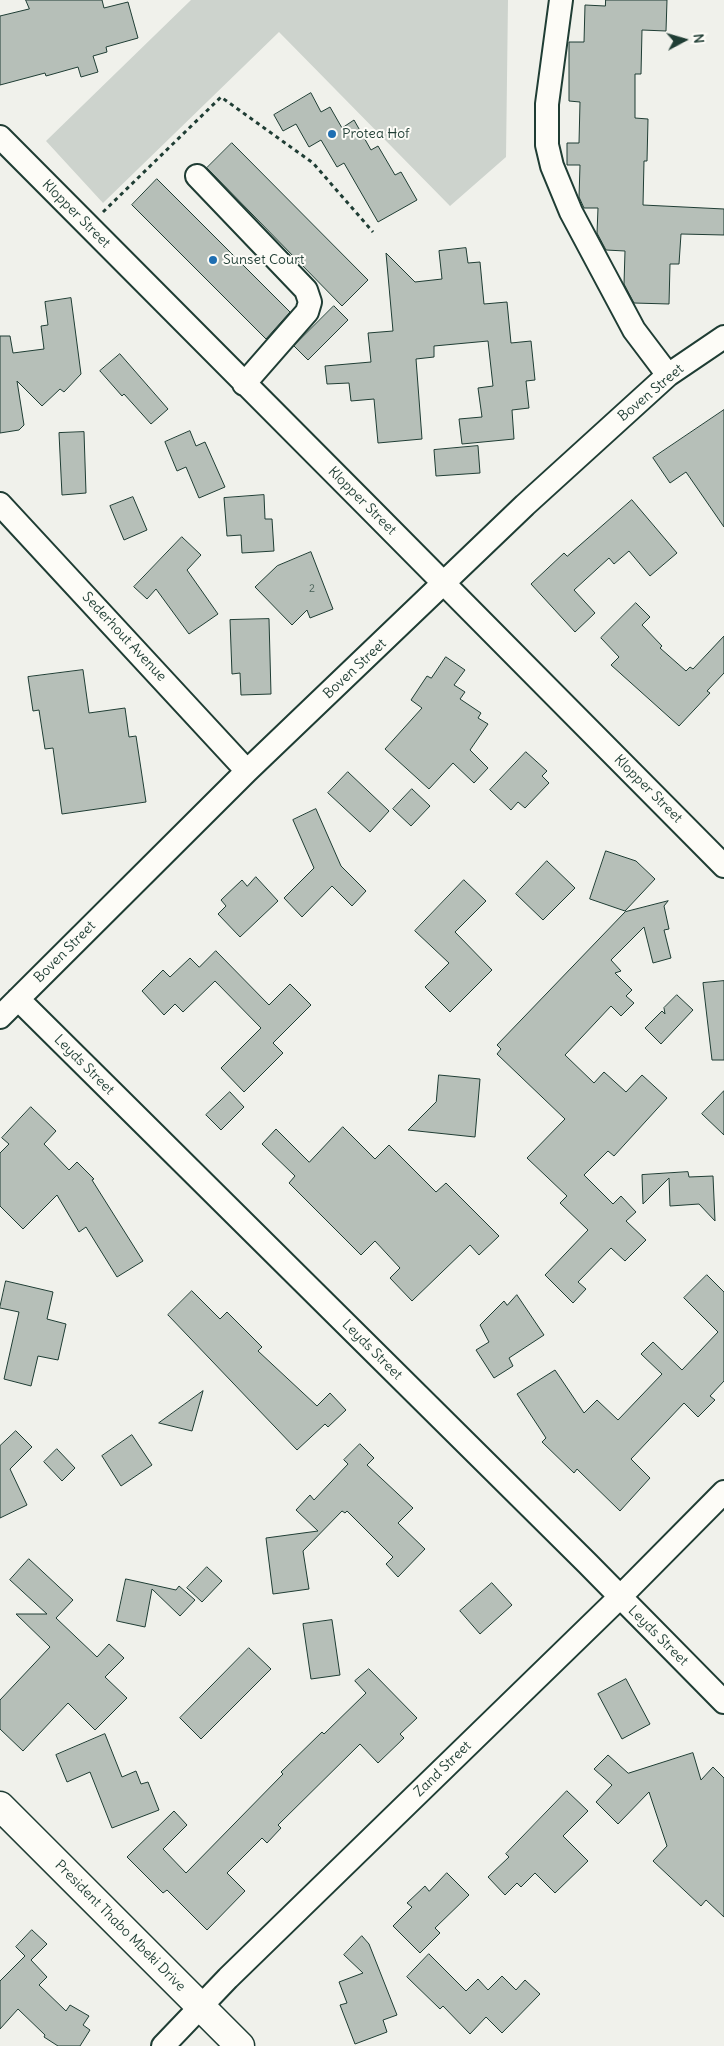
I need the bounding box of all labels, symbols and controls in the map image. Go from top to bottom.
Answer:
north arrow [659,15,709,65]
text: N [689,33,708,44]
place label: Protea Hof [342,126,410,142]
marker: Protea Hof [326,128,338,140]
street label: Klopper Street [38,176,114,252]
place label: Sunset Court [223,252,305,268]
marker: Sunset Court [207,254,219,266]
street label: Boven Street [615,361,687,425]
street label: Klopper Street [324,463,400,539]
house number: 2 [309,582,315,596]
street label: Sederhout Avenue [78,589,170,685]
street label: Boven Street [320,636,390,702]
street label: Klopper Street [610,751,686,827]
street label: Boven Street [31,918,99,986]
street label: Leyds Street [50,1031,118,1099]
street label: Leyds Street [338,1316,406,1384]
street label: Leyds Street [624,1602,692,1670]
street label: Zand Street [411,1738,475,1800]
street label: President Thabo Mbeki Drive [51,1857,189,1995]

